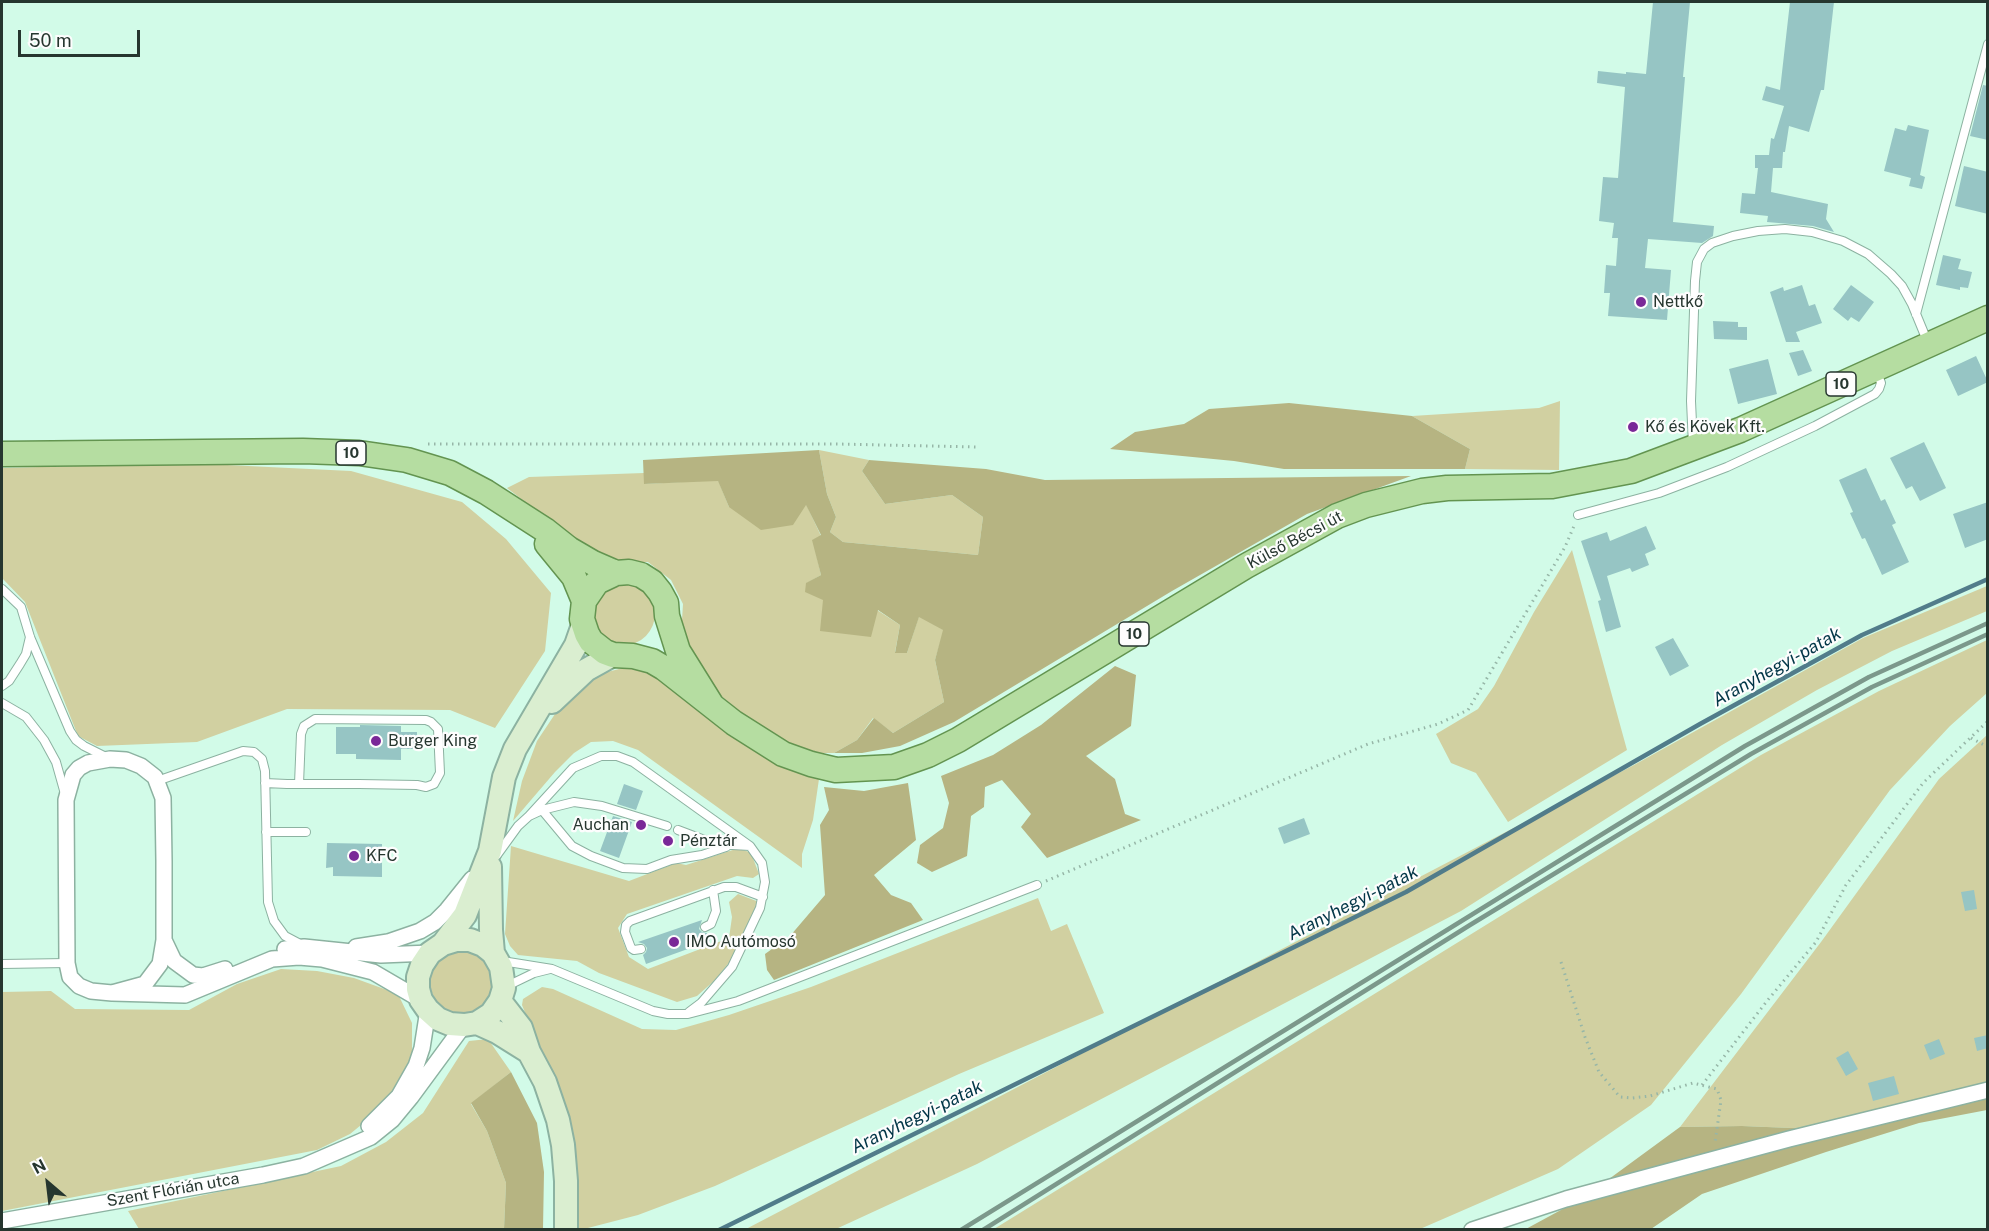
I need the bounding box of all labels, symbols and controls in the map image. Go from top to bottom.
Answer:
scale bar [21,18,142,56]
text: 50 m [29,30,72,51]
place label: Nettkő [1653,292,1703,312]
marker: Nettkő [1634,295,1648,309]
road number: 10 [1826,372,1856,396]
place label: Kő és Kövek Kft. [1645,417,1765,437]
marker: Kő és Kövek Kft. [1626,420,1640,434]
road number: 10 [336,441,366,465]
street label: Külső Bécsi út [1244,507,1346,573]
road number: 10 [1119,622,1149,646]
water label: Aranyhegyi-patak [1709,623,1845,711]
place label: Burger King [388,731,477,751]
marker: Burger King [369,734,383,748]
place label: Auchan [573,815,629,835]
marker: Auchan [634,818,648,832]
place label: Pénztár [680,831,737,851]
marker: Pénztár [661,834,675,848]
place label: KFC [366,846,397,866]
marker: KFC [347,849,361,863]
water label: Aranyhegyi-patak [1284,861,1422,945]
place label: IMO Autómosó [686,932,796,952]
marker: IMO Autómosó [667,935,681,949]
water label: Aranyhegyi-patak [848,1076,986,1158]
north arrow [18,1153,78,1213]
text: N [29,1155,49,1178]
street label: Szent Flórián utca [105,1169,241,1211]

